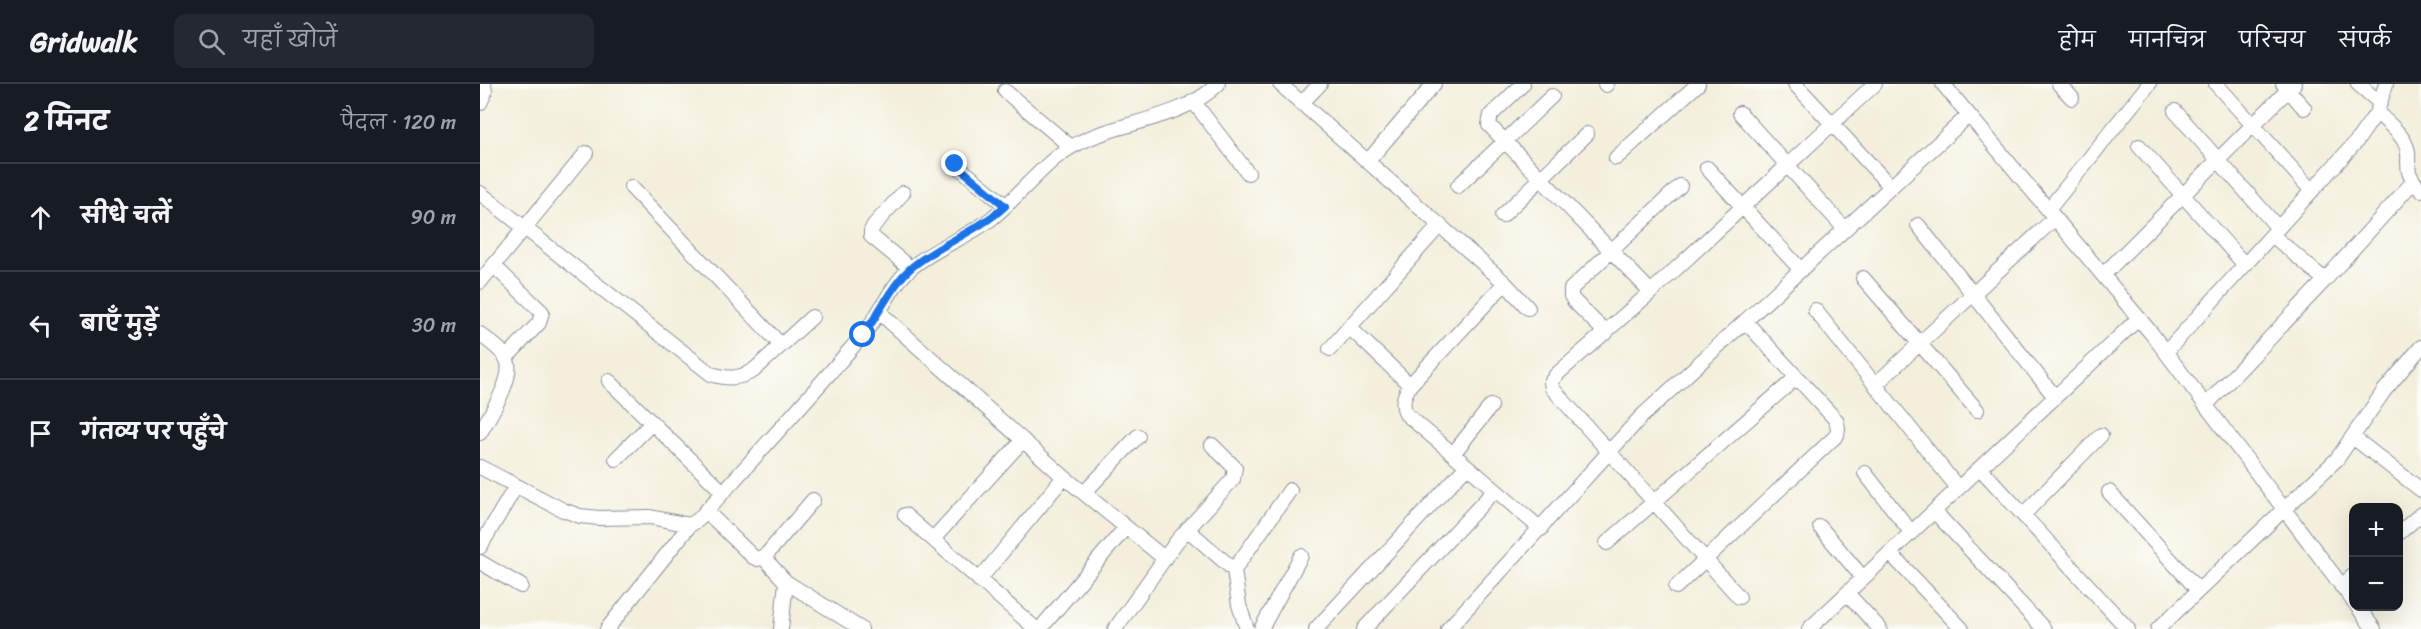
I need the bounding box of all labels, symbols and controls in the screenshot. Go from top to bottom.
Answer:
search box [174,14,594,68]
text: Gridwalk [30,17,138,66]
text: यहाँ खोजें [243,20,337,59]
text: होम [2059,21,2096,59]
text: मानचित्र [2129,21,2206,59]
text: परिचय [2239,21,2305,59]
text: संपर्क [2338,21,2391,59]
icon: search [195,25,228,58]
text: 2 मिनट [24,98,109,144]
text: पैदल · 120 m [341,105,456,140]
route end [941,150,967,176]
text: सीधे चलें [81,196,171,235]
text: 90 m [411,200,456,235]
icon: ahead [24,201,57,234]
text: बाएँ मुड़ें [81,304,158,343]
text: 30 m [412,308,456,343]
icon: left [24,309,57,342]
route start [849,321,875,347]
text: गंतव्य पर पहुँचे [81,412,226,451]
icon: arrive [24,417,57,450]
map controls [2349,503,2403,611]
button: + [2349,503,2403,557]
button: − [2349,557,2403,611]

